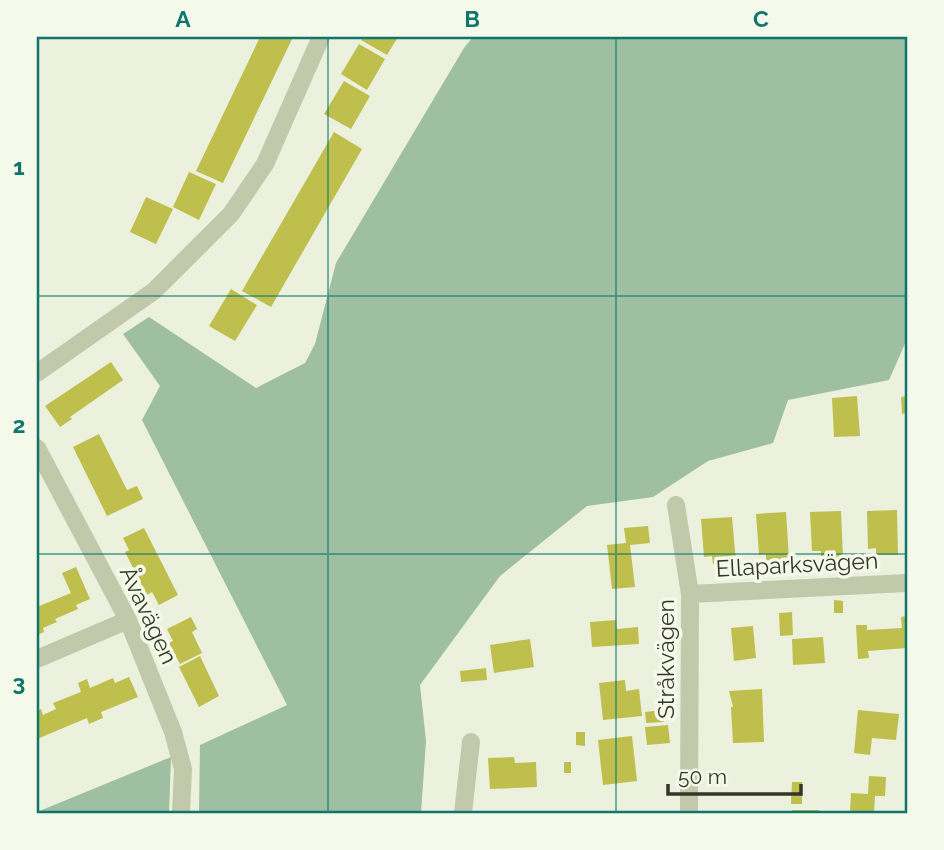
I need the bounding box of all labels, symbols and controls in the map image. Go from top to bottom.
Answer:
text: A [175,5,191,32]
text: B [464,5,480,32]
text: C [753,5,769,32]
text: 1 [13,153,25,180]
text: 2 [13,411,25,438]
street label: Ellaparksvägen [715,546,879,582]
street label: Åvavägen [115,562,183,668]
street label: Stråkvägen [652,599,679,719]
text: 3 [13,669,25,696]
scale bar [668,752,800,796]
text: 50 m [678,764,727,789]

